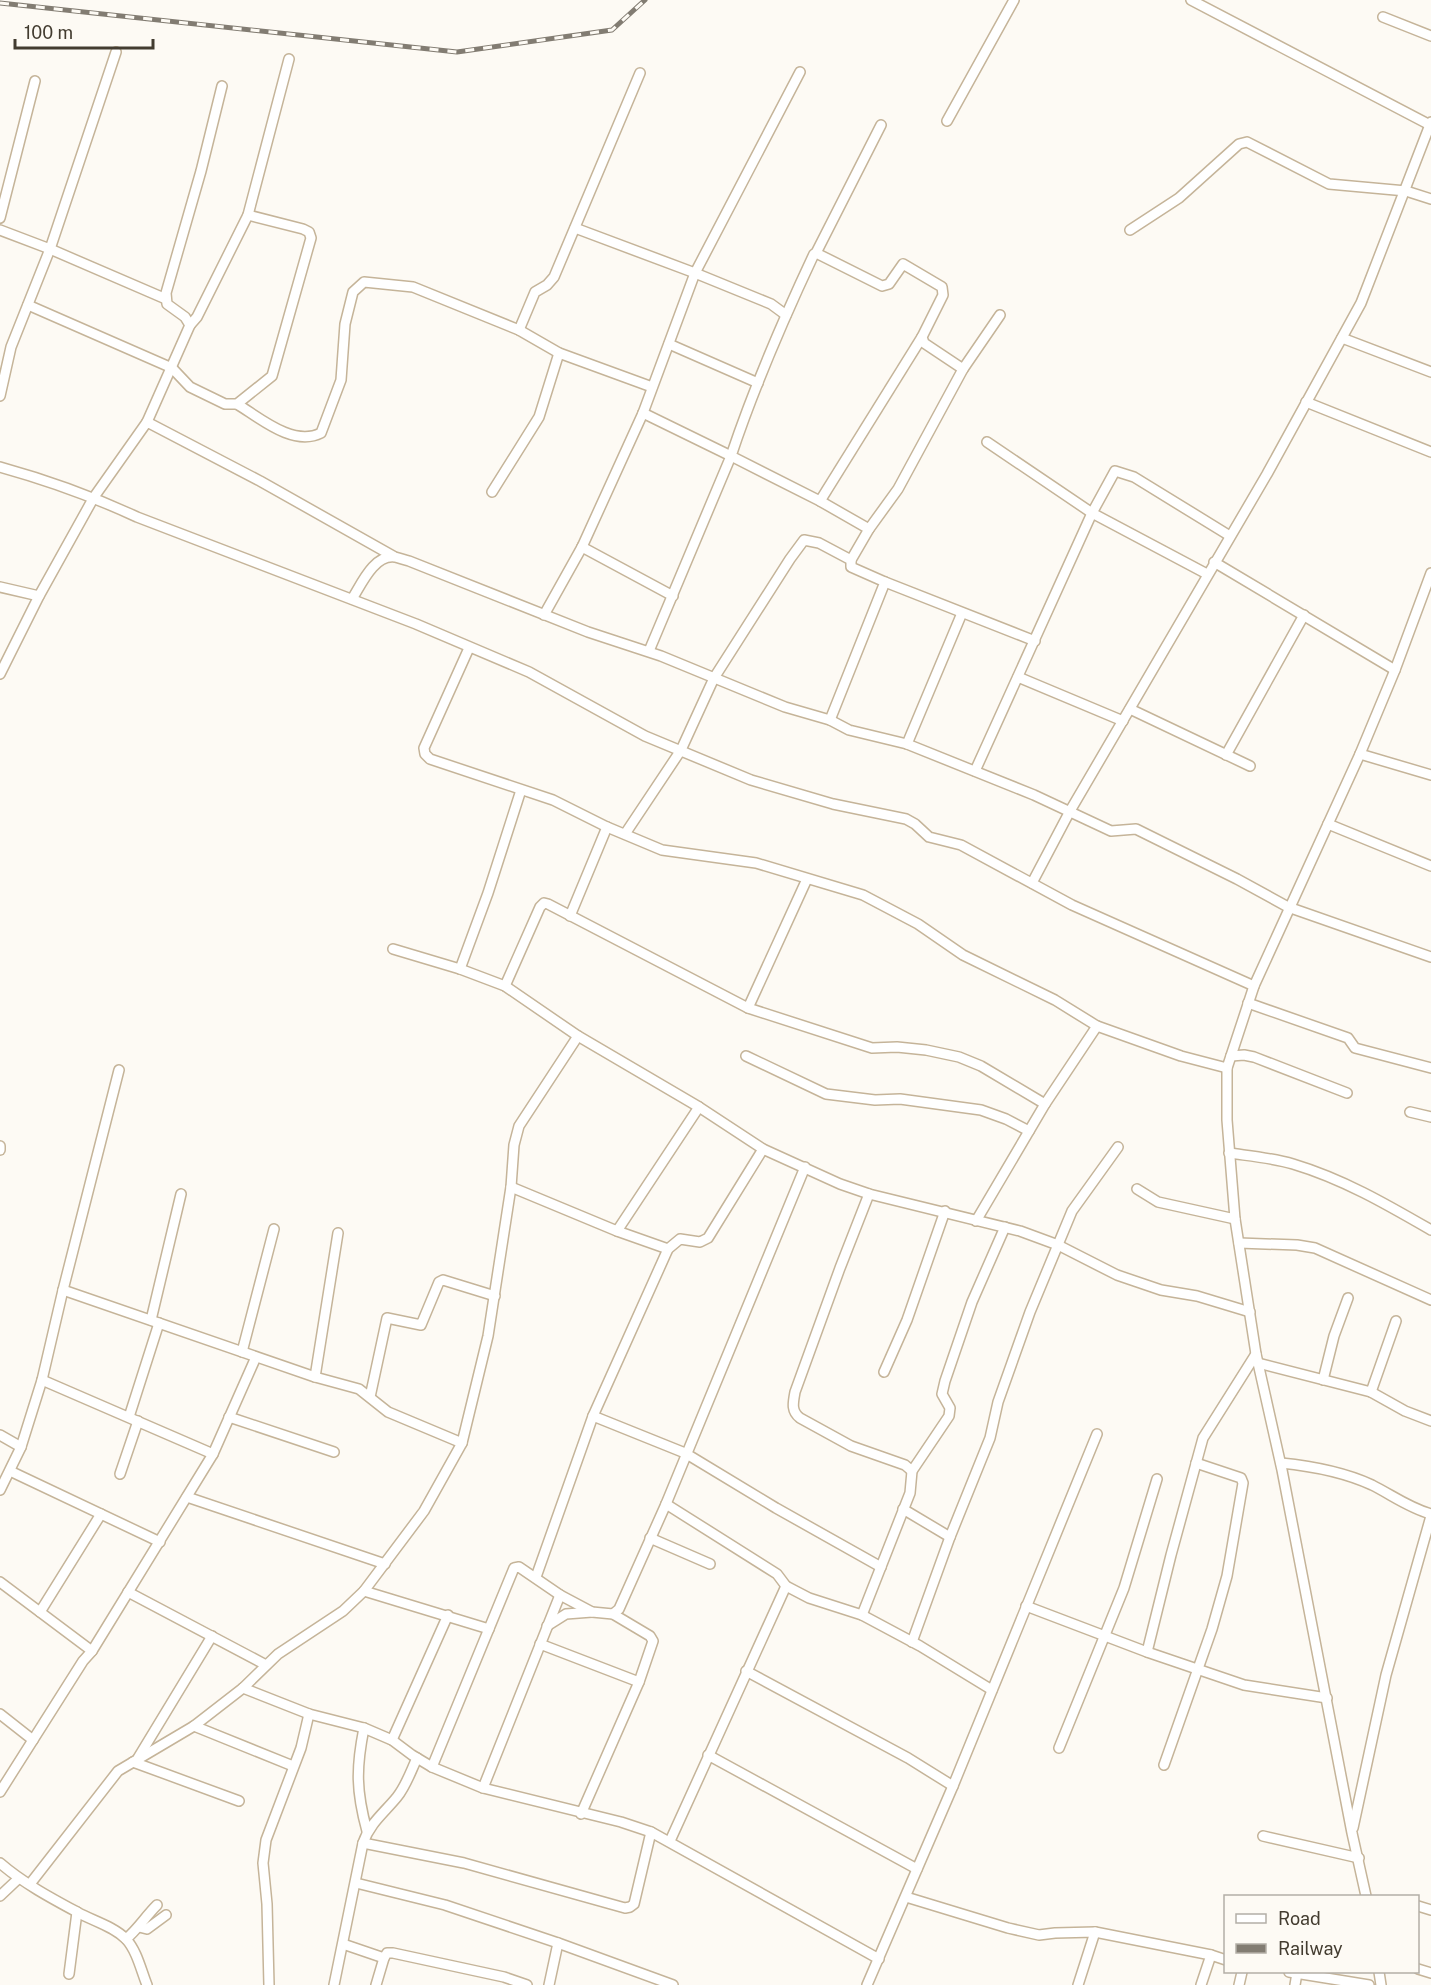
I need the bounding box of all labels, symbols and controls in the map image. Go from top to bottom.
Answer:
scale bar [15,12,153,50]
text: 100 m [24,22,73,43]
legend [1224,1895,1419,1973]
text: Road [1278,1908,1321,1929]
text: Railway [1278,1938,1343,1959]

